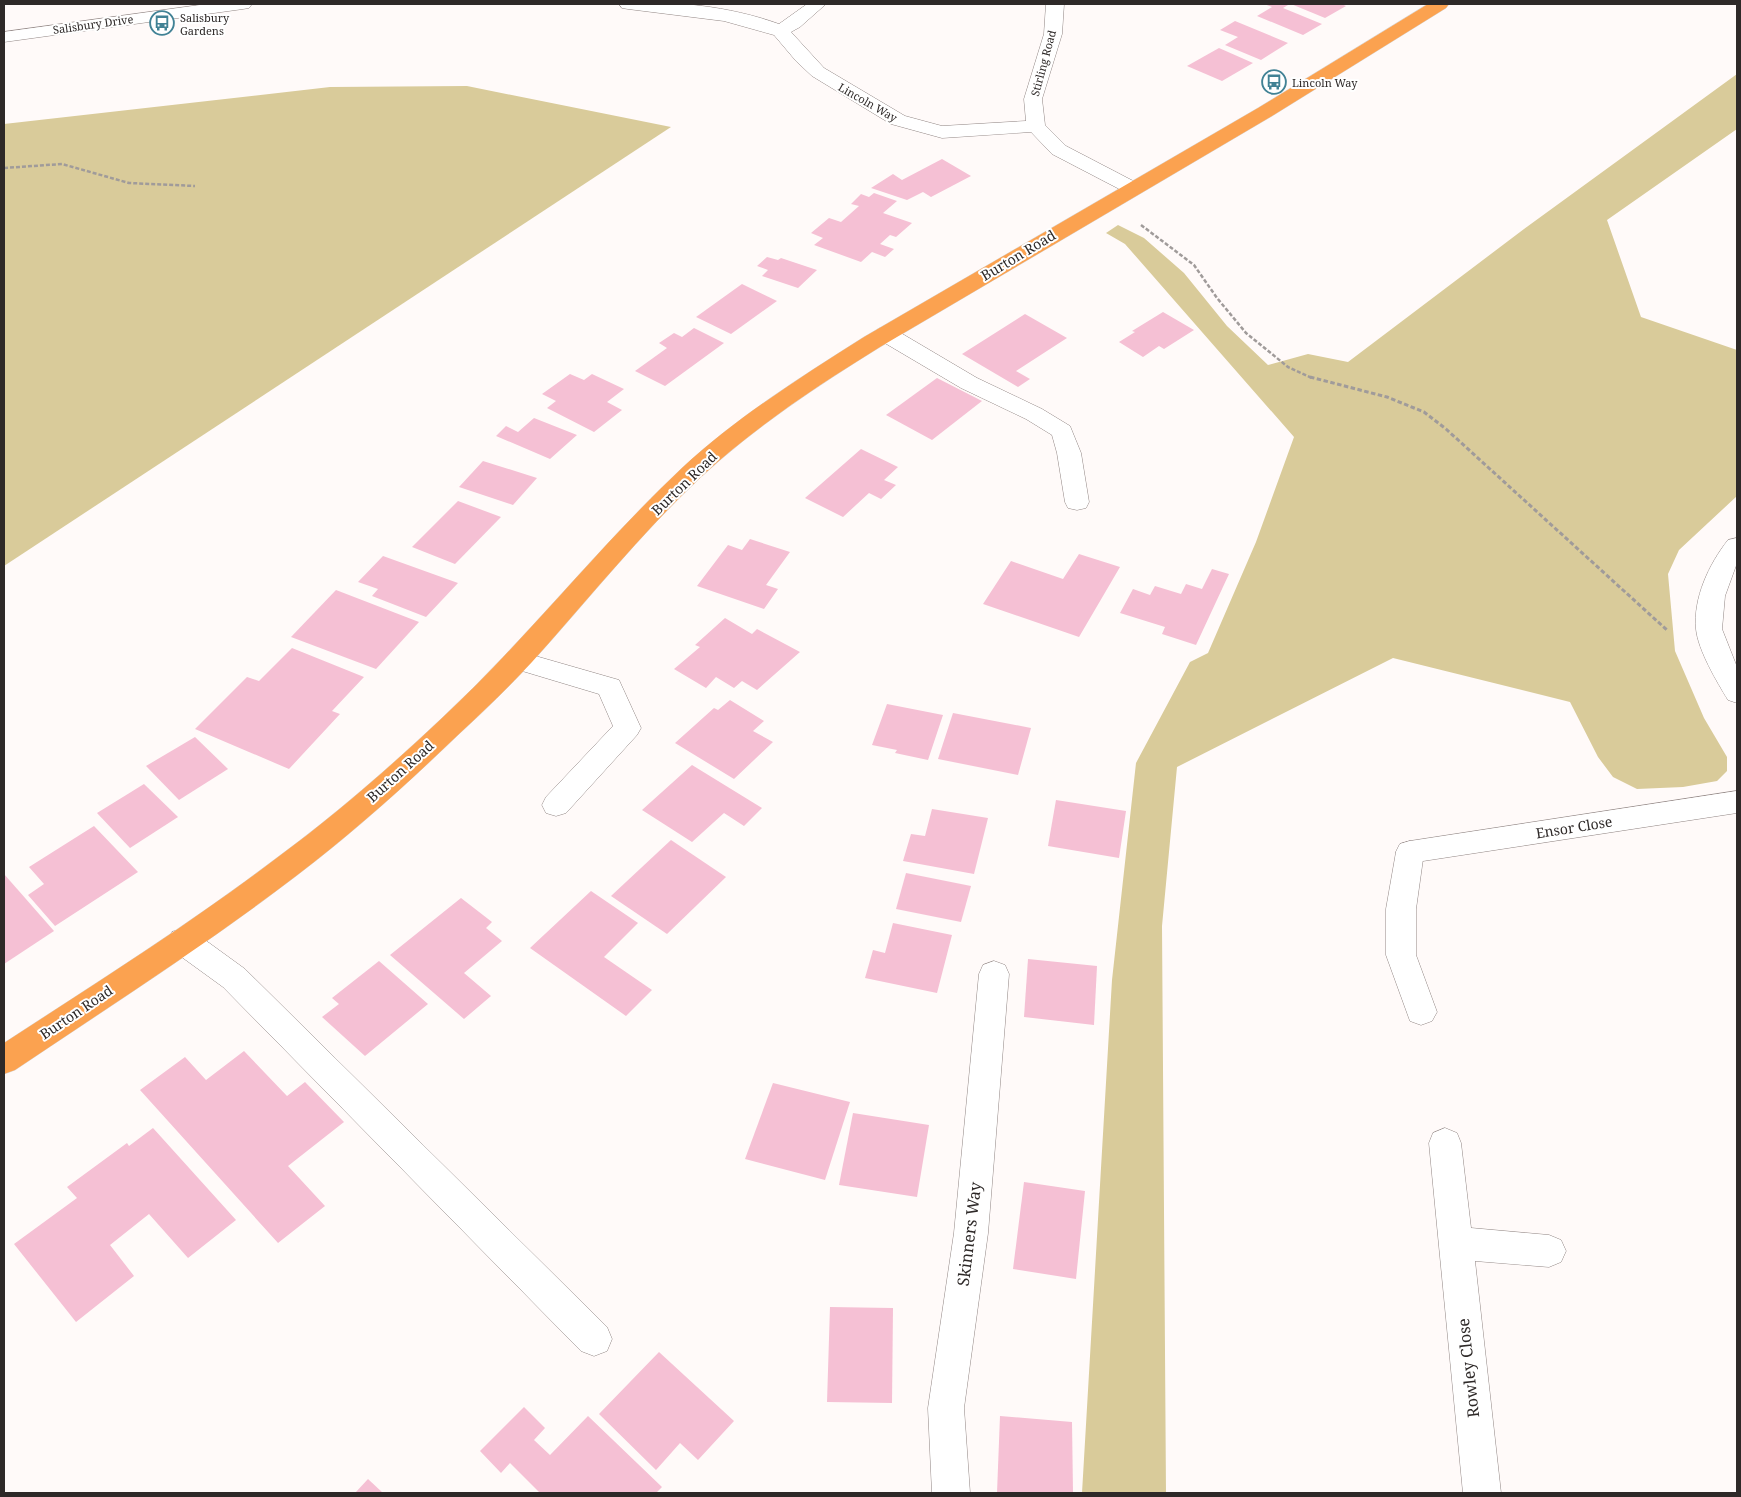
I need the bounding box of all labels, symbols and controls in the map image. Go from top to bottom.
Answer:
bus stop icon: Salisbury Gardens [149,10,175,36]
place label: Salisbury Gardens [180,10,230,38]
street label: Salisbury Drive [52,11,134,37]
street label: Stirling Road [1027,28,1059,98]
bus stop icon: Lincoln Way [1261,69,1287,95]
place label: Lincoln Way [1292,75,1358,90]
street label: Lincoln Way [836,79,901,125]
street label: Burton Road [977,225,1059,285]
street label: Burton Road [647,447,721,519]
street label: Burton Road [362,736,438,806]
street label: Ensor Close [1534,812,1614,842]
street label: Burton Road [36,980,116,1043]
street label: Skinners Way [952,1180,986,1287]
street label: Rowley Close [1452,1317,1484,1419]

